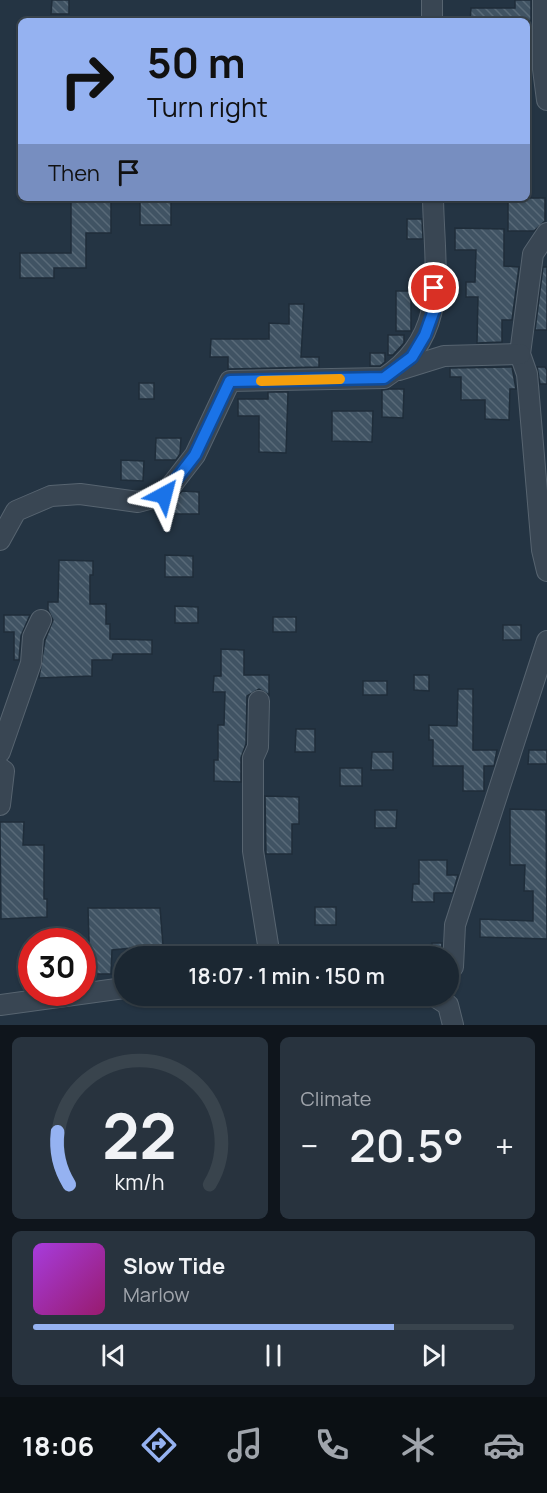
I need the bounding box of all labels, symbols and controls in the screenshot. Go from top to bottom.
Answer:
text: 50 m [147,33,245,91]
icon: right [48,42,126,120]
text: Turn right [147,88,268,125]
icon: arrive [112,156,145,189]
text: Then [48,158,100,188]
pin [408,262,459,313]
icon: arrive [417,271,450,304]
position arrow [132,463,196,527]
speed limit sign: 30 [18,928,96,1006]
text: 18:07 · 1 min · 150 m [188,961,385,991]
text: Climate [301,1085,372,1112]
text: 22 [103,1092,177,1178]
text: 20.5° [349,1114,464,1176]
text: − [301,1123,318,1168]
text: + [495,1123,514,1168]
text: km/h [115,1167,165,1196]
text: Slow Tide [123,1251,225,1281]
text: Marlow [123,1281,190,1308]
icon: previous [97,1339,130,1372]
icon: pause [257,1339,290,1372]
icon: next [417,1339,450,1372]
icon: directions [138,1424,180,1466]
icon: music [224,1424,266,1466]
icon: phone [311,1424,353,1466]
icon: climate [397,1424,439,1466]
icon: car [483,1424,525,1466]
text: 18:06 [22,1427,94,1464]

